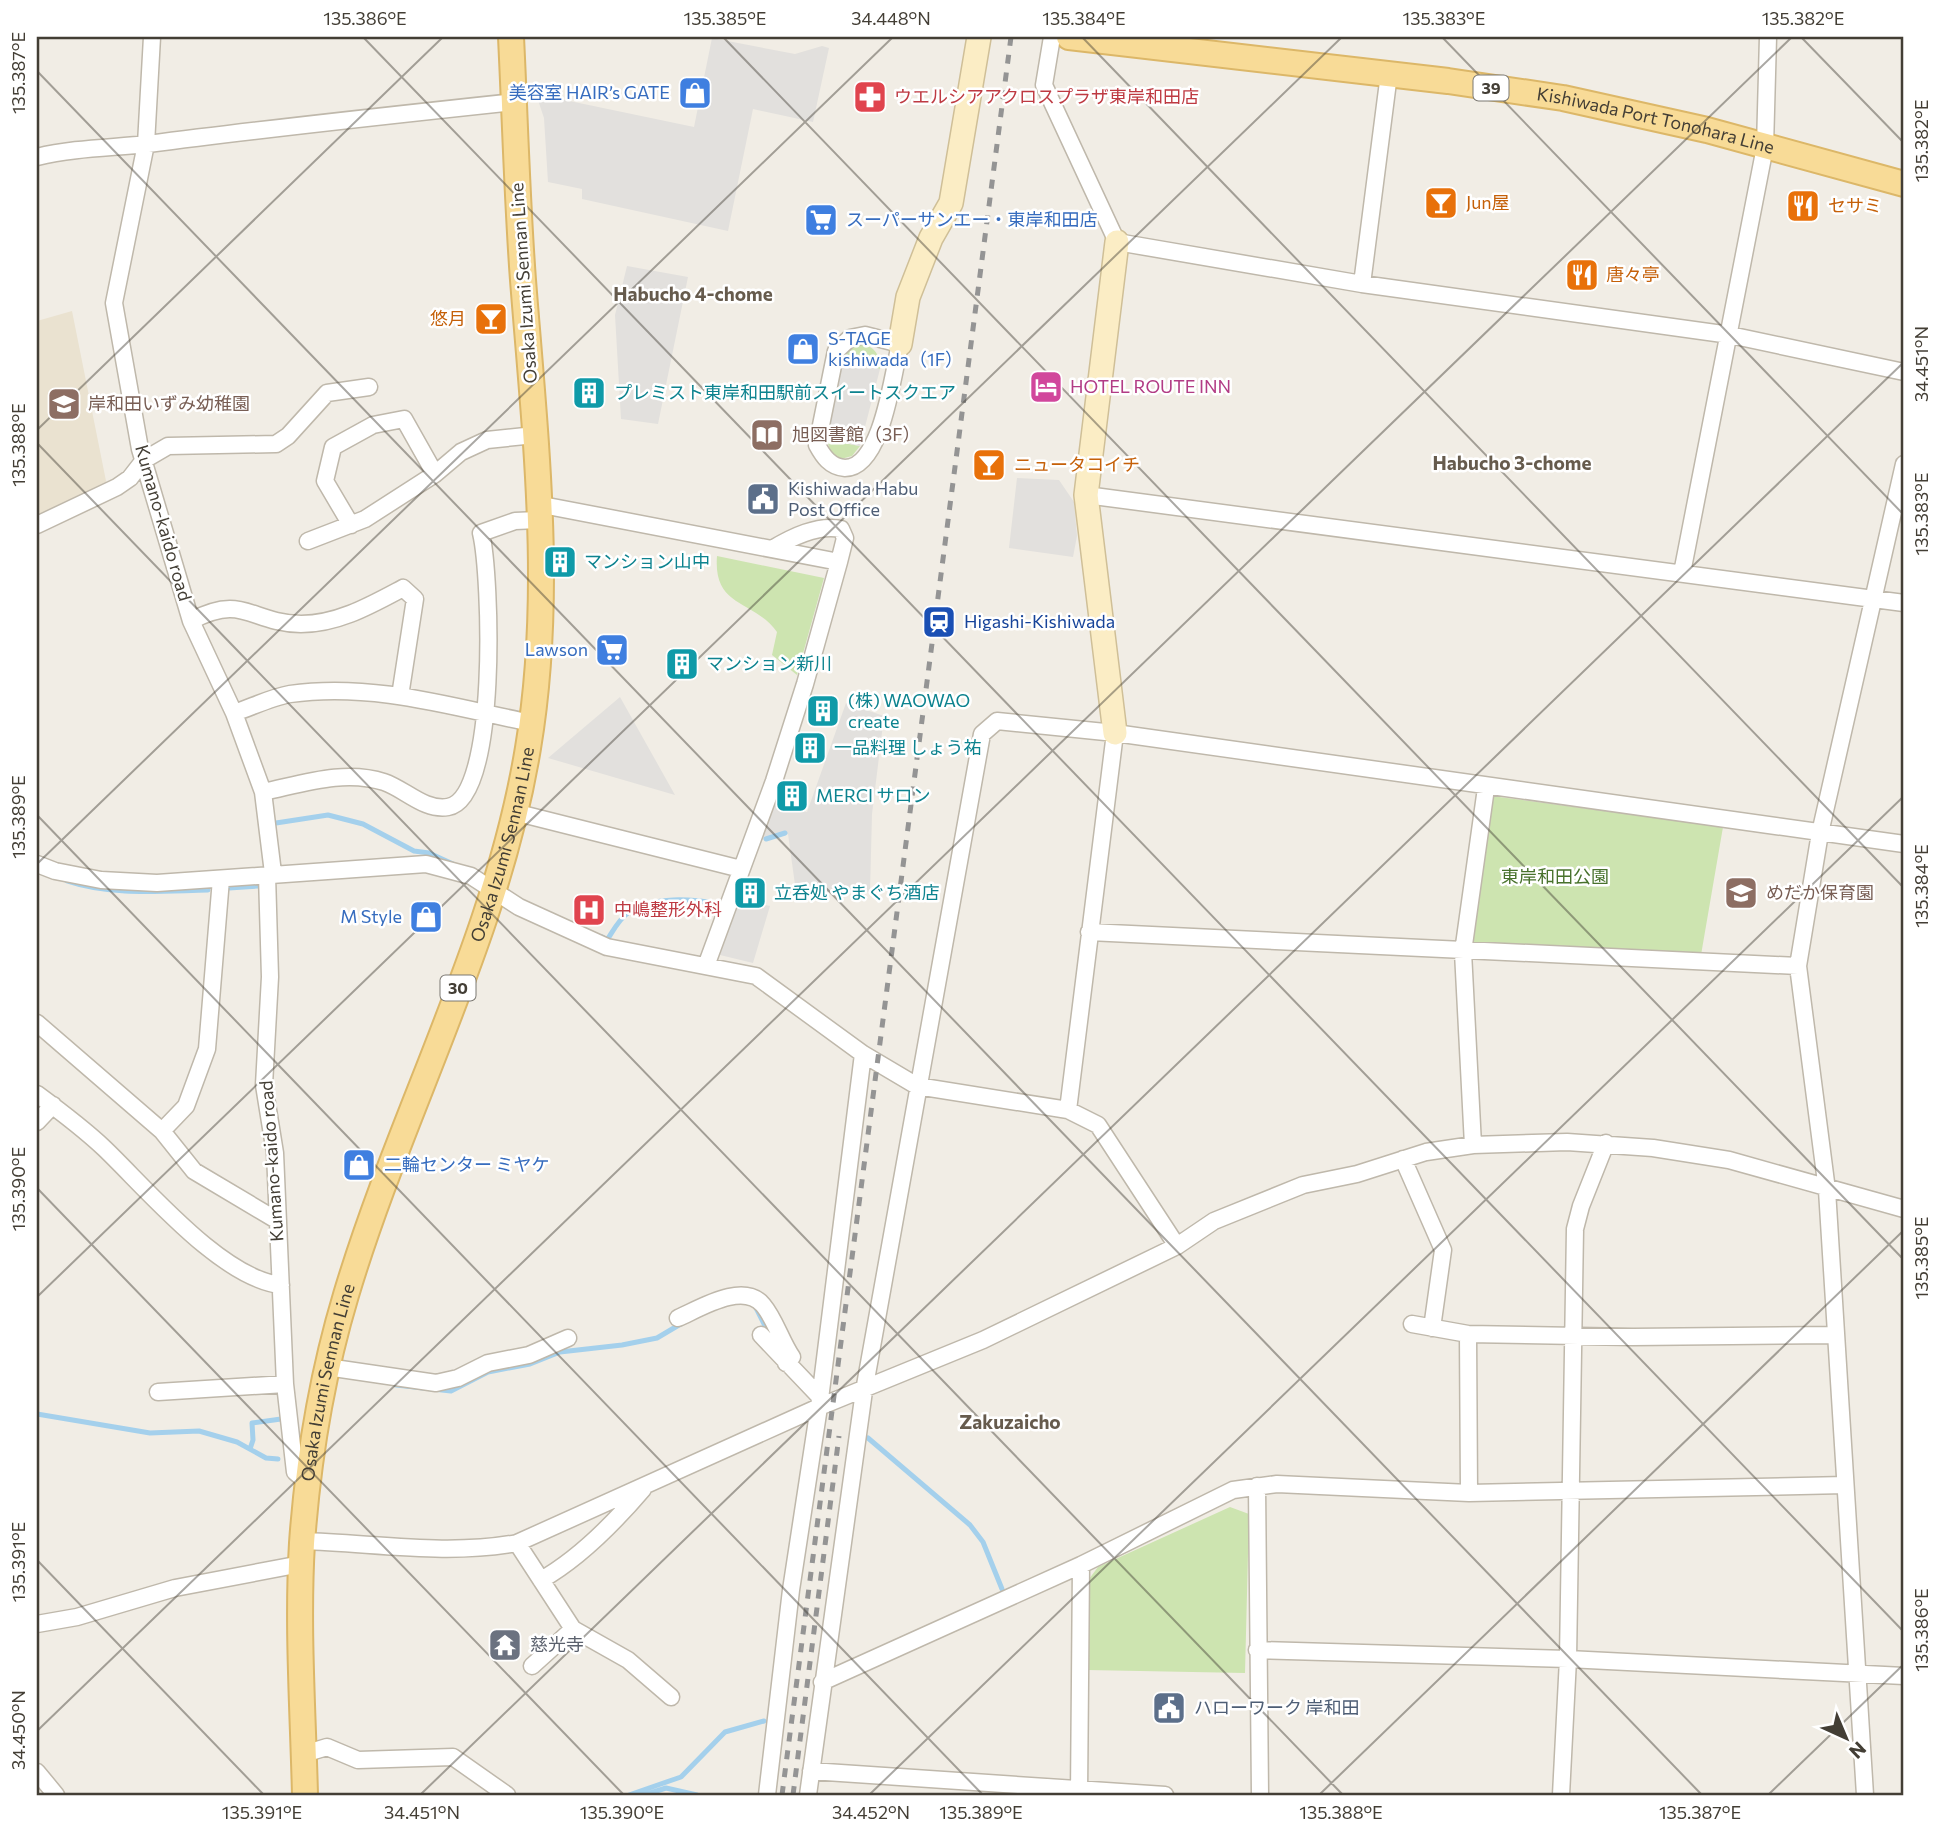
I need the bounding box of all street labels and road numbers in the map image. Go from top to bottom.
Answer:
road number: 39 [1474,76,1508,100]
street label: Kishiwada Port Tonohara Line [1535,82,1777,158]
street label: Osaka Izumi Sennan Line [505,182,541,384]
street label: Kumano-kaido road [131,442,197,603]
street label: Osaka Izumi Sennan Line [465,745,538,945]
road number: 30 [440,976,476,1000]
street label: Kumano-kaido road [254,1080,288,1242]
street label: Osaka Izumi Sennan Line [296,1281,359,1482]

